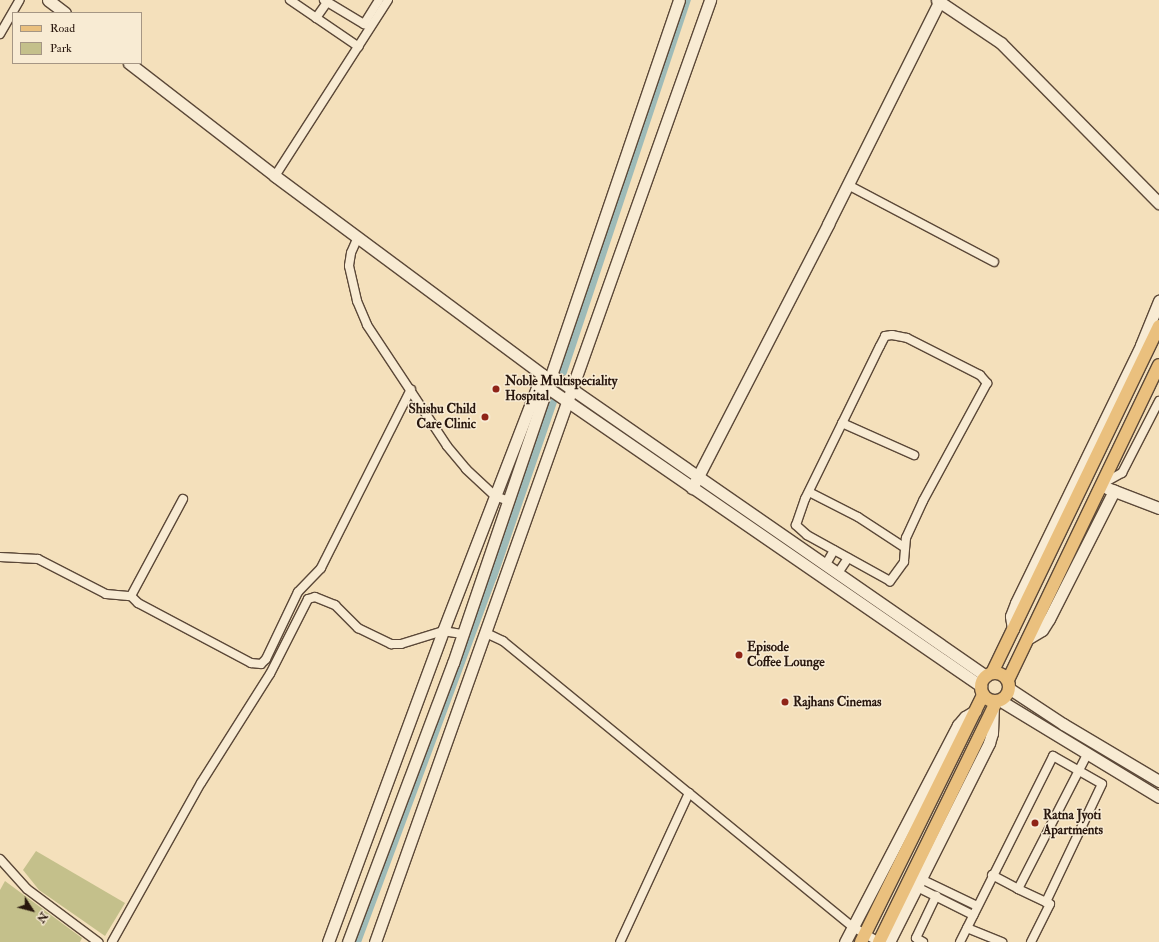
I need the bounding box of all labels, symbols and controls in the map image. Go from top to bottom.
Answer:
legend [12,12,142,64]
text: Road [50,21,75,36]
text: Park [50,41,72,56]
place label: Noble Multispeciality Hospital [505,374,618,405]
marker: Noble Multispeciality Hospital [490,383,502,395]
place label: Shishu Child Care Clinic [408,402,476,433]
marker: Shishu Child Care Clinic [479,411,491,423]
place label: Episode Coffee Lounge [747,640,825,671]
marker: Episode Coffee Lounge [734,650,744,660]
place label: Rajhans Cinemas [793,694,882,710]
marker: Rajhans Cinemas [780,697,790,707]
place label: Ratna Jyoti Apartments [1043,808,1103,839]
marker: Ratna Jyoti Apartments [1030,818,1040,828]
north arrow [12,890,52,930]
text: N [34,910,50,925]

